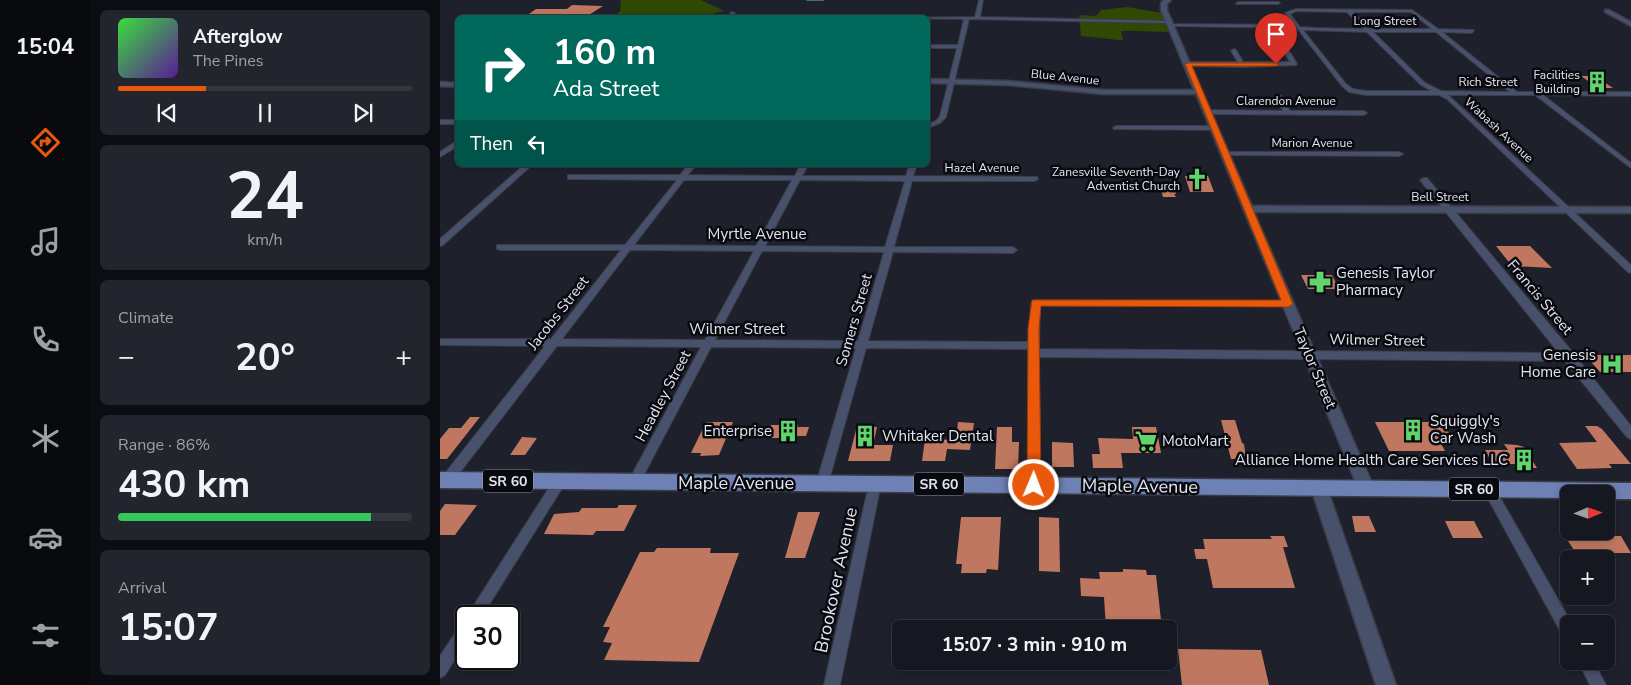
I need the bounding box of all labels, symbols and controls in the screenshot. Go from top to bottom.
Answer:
pin [1255,13,1297,64]
street label: Long Street [1354,13,1417,29]
icon: arrive [1262,20,1290,48]
text: Afterglow [193,24,283,50]
text: 160 m [553,29,656,76]
text: 15:04 [16,32,74,62]
icon: right [470,35,535,100]
text: The Pines [193,50,263,72]
street label: Blue Avenue [1030,65,1100,89]
place label: Facilities Building [1533,67,1580,97]
building icon: Facilities Building [1584,69,1610,95]
text: Ada Street [553,74,659,104]
street label: Rich Street [1458,74,1518,90]
street label: Clarendon Avenue [1236,93,1336,109]
street label: Wabash Avenue [1461,94,1537,166]
icon: previous [153,99,181,127]
icon: pause [251,99,279,127]
icon: next [349,99,377,127]
icon: directions [28,125,63,160]
icon: left [523,130,551,158]
text: Then [470,131,513,157]
street label: Marion Avenue [1271,135,1353,151]
text: 24 [226,152,304,241]
street label: Hazel Avenue [945,160,1019,176]
place label: Zanesville Seventh-Day Adventist Church [1052,164,1181,194]
church icon: Zanesville Seventh-Day Adventist Church [1184,166,1210,192]
street label: Bell Street [1411,189,1470,205]
icon: music [28,224,63,259]
street label: Myrtle Avenue [708,224,806,244]
text: km/h [247,229,283,251]
street label: Francis Street [1503,255,1578,339]
place label: Genesis Taylor Pharmacy [1336,263,1435,300]
pharmacy icon: Genesis Taylor Pharmacy [1307,269,1333,295]
street label: Jacobs Street [522,271,594,355]
street label: Somers Street [831,271,877,369]
text: Climate [118,307,173,329]
street label: Wilmer Street [689,319,785,339]
icon: phone [28,322,63,357]
street label: Taylor Street [1289,324,1341,412]
street label: Wilmer Street [1329,329,1426,351]
text: 20° [235,332,295,383]
text: − [118,338,135,376]
text: + [395,338,412,376]
place label: Genesis Home Care [1521,345,1596,382]
street label: Headley Street [630,346,696,445]
hospital icon: Genesis Home Care [1599,351,1625,377]
place label: Squiggly's Car Wash [1430,411,1500,448]
building icon: Squiggly's Car Wash [1400,417,1426,443]
building icon: Enterprise [775,418,801,444]
icon: climate [28,421,63,456]
place label: Enterprise [703,421,772,441]
building icon: Whitaker Dental [852,423,878,449]
place label: Whitaker Dental [882,426,994,446]
supermarket icon: MotoMart [1133,428,1159,454]
place label: MotoMart [1162,431,1229,451]
text: Range · 86% [118,434,210,456]
building icon: Alliance Home Health Care Services LLC [1511,447,1537,473]
place label: Alliance Home Health Care Services LLC [1235,450,1508,470]
position arrow [1007,458,1059,510]
text: 430 km [118,459,250,510]
road number: SR 60 [483,470,533,492]
street label: Maple Avenue [678,471,794,495]
road number: SR 60 [914,472,964,496]
street label: Maple Avenue [1082,473,1198,499]
road number: SR 60 [1449,478,1499,500]
north arrow [1560,485,1615,540]
map controls [1560,485,1615,670]
street label: Brookover Avenue [809,505,863,655]
icon: car [28,520,63,555]
button: + [1560,550,1615,605]
text: Arrival [118,577,166,599]
text: 15:07 [118,602,219,653]
speed limit sign: 30 [455,605,520,670]
button: − [1560,615,1615,670]
icon: filters [28,618,63,653]
text: 15:07 · 3 min · 910 m [942,632,1127,658]

